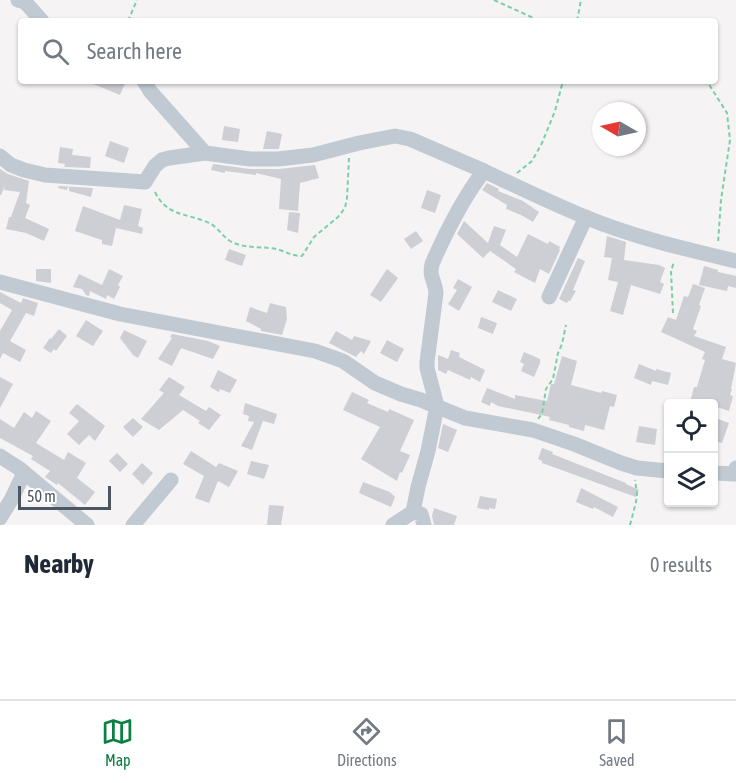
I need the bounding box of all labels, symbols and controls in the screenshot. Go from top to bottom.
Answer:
search box [18,18,718,84]
icon: search [39,35,72,68]
text: Search here [87,38,182,64]
north arrow [592,102,646,156]
map controls [664,399,718,507]
button: locate [664,399,718,453]
button: layers [664,453,718,507]
scale bar [18,483,111,510]
text: 50 m [27,487,56,505]
text: Nearby [24,549,94,579]
text: 0 results [650,553,712,576]
tab: Map [101,715,134,769]
tab: Directions [337,715,397,769]
tab: Saved [599,715,635,769]

